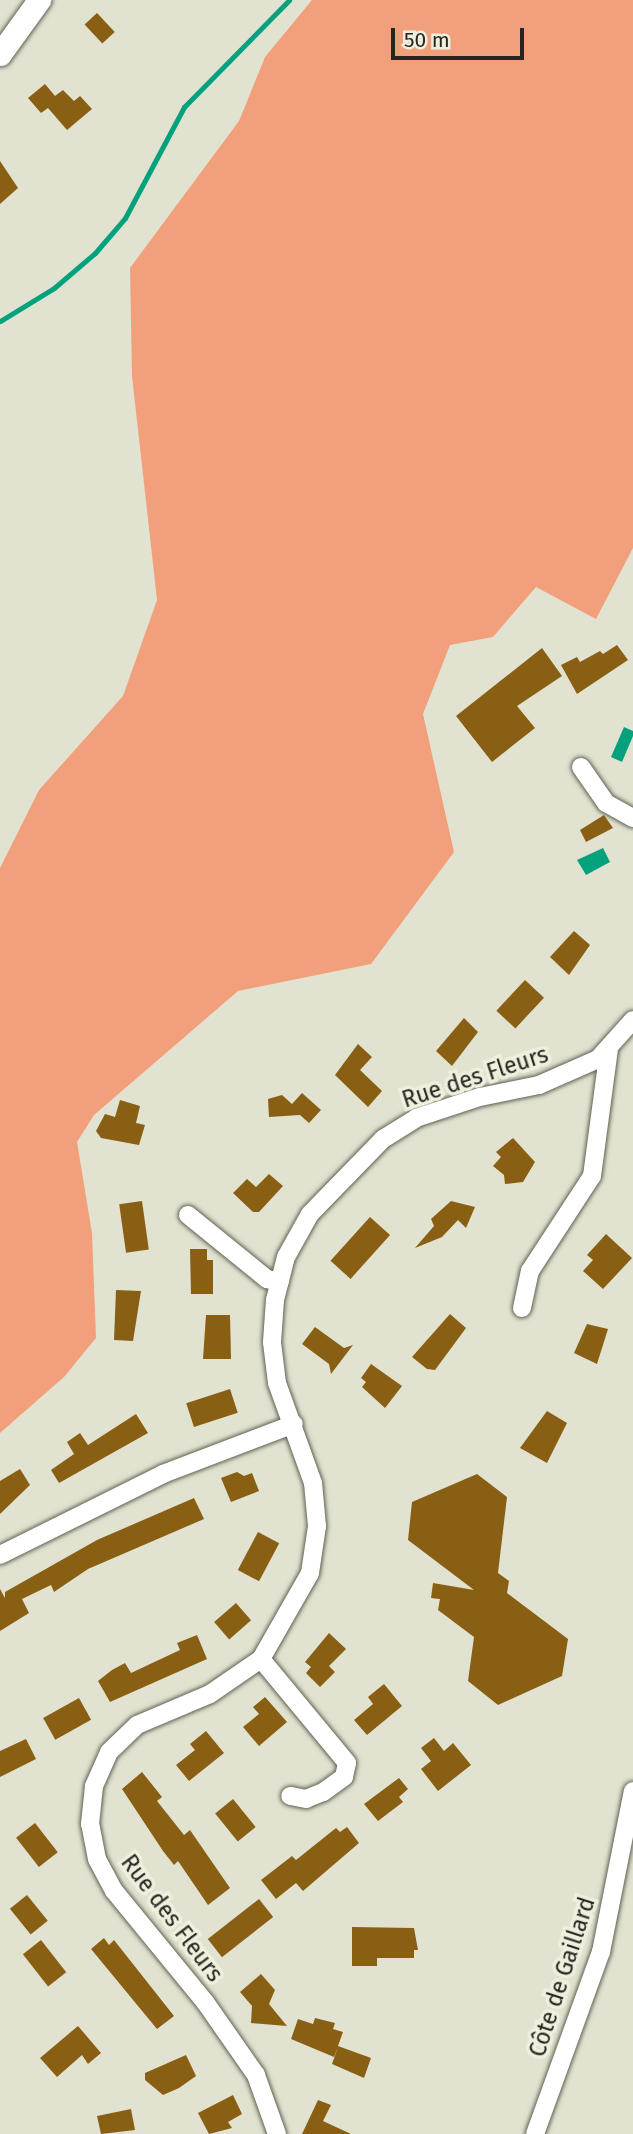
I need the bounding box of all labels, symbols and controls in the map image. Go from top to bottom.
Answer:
scale bar [395,14,528,58]
text: 50 m [404,27,450,53]
street label: Rue des Fleurs [398,1040,552,1114]
street label: Rue des Fleurs [115,1849,229,1987]
street label: Côte de Gaillard [523,1894,601,2060]

